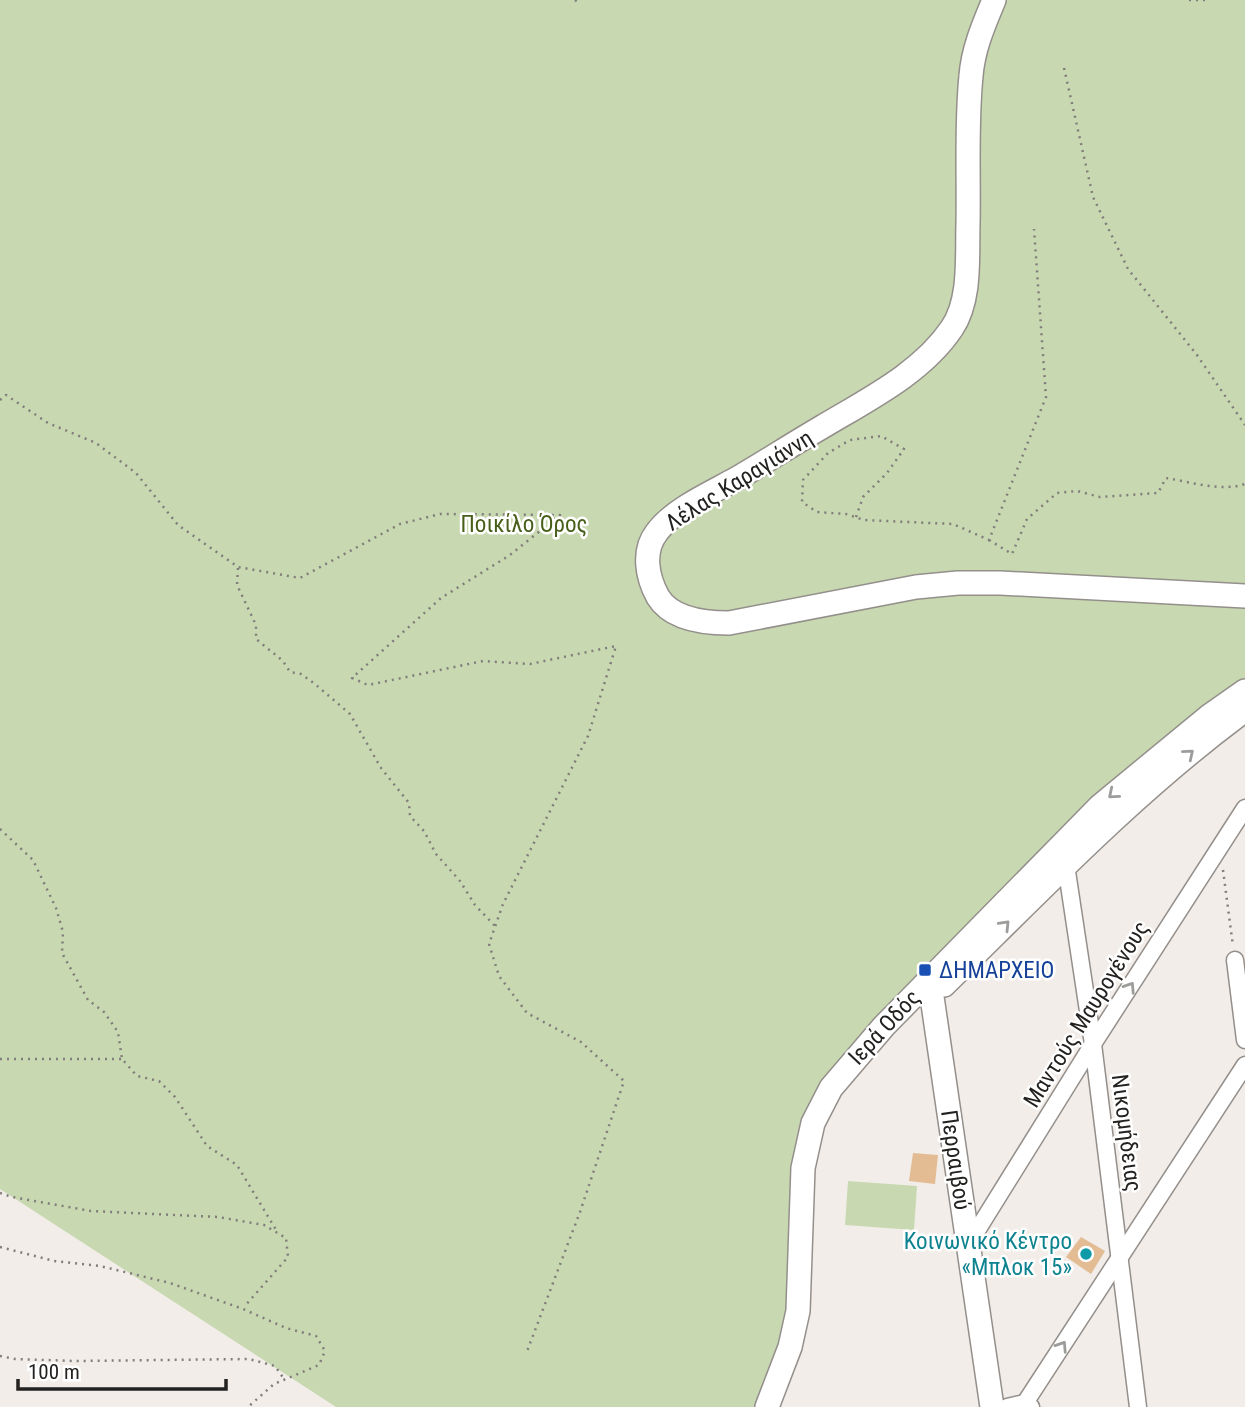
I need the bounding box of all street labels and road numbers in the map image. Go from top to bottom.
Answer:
street label: Λέλας Καραγιάννη [661,424,818,537]
street label: Μαντούς Μαυρογένους [1018,916,1155,1112]
street label: Ιερά Οδός [843,984,926,1070]
street label: Νικομήδειας [1106,1073,1147,1193]
street label: Περραιβού [935,1108,976,1212]

